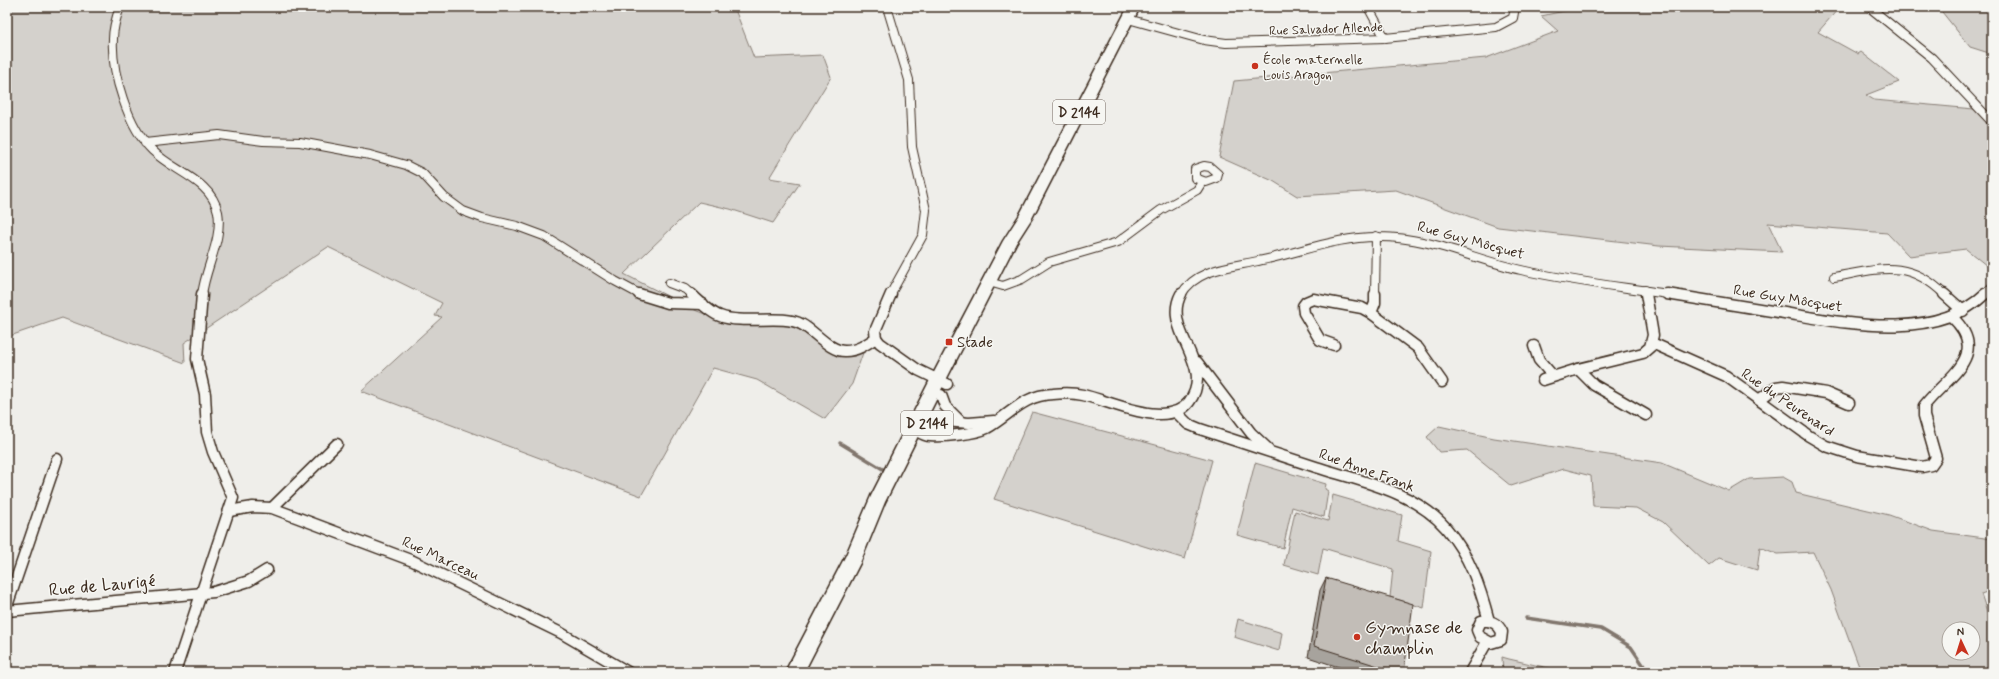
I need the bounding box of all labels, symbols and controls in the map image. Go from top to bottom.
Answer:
street label: Rue Salvador Allende [1269,19,1383,40]
place label: École maternelle Louis Aragon [1263,51,1363,85]
marker: École maternelle Louis Aragon [1250,61,1260,71]
road number: D 2144 [1053,100,1105,124]
street label: Rue Guy Môcquet [1415,217,1527,265]
street label: Rue Guy Môcquet [1732,280,1844,317]
place label: Stade [957,333,993,353]
marker: Stade [944,337,954,347]
street label: Rue du Peurenard [1737,364,1838,442]
road number: D 2144 [901,411,953,435]
street label: Rue Anne Frank [1316,444,1417,498]
street label: Rue Marceau [398,532,483,586]
street label: Rue de Laurigé [48,569,156,603]
place label: Gymnase de champlin [1365,616,1463,661]
north arrow [1941,621,1981,661]
text: N [1956,625,1965,639]
marker: Gymnase de champlin [1352,632,1362,642]

